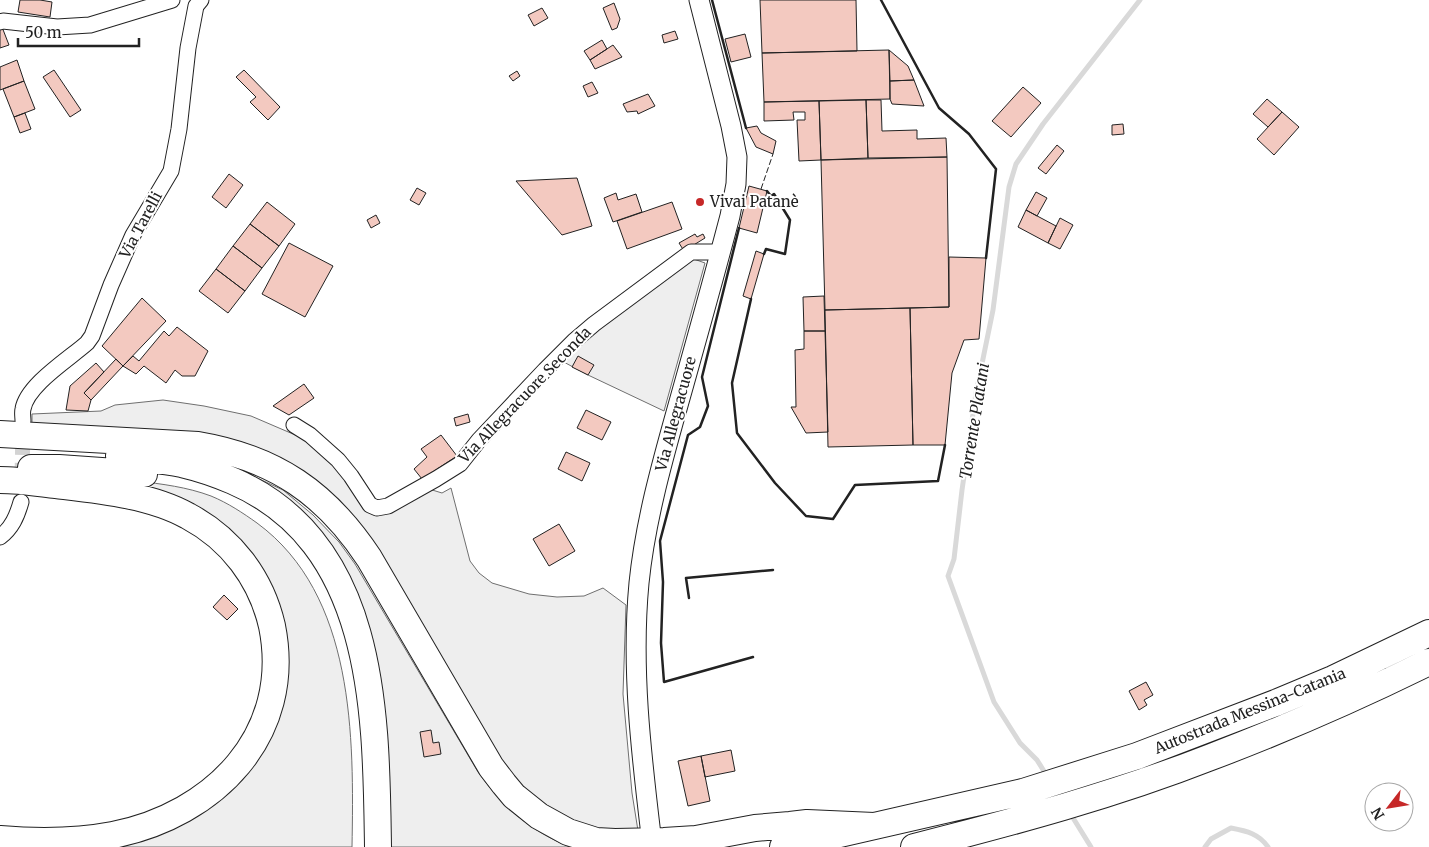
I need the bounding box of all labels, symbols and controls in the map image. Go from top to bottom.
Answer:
scale bar [18,15,139,47]
text: 50 m [25,23,62,42]
street label: Via Tarelli [115,188,166,262]
place label: Vivai Patanè [709,192,799,211]
marker: Vivai Patanè [694,196,706,208]
street label: Via Allegracuore Seconda [454,323,595,467]
street label: Via Allegracuore [651,354,700,474]
water label: Torrente Platani [955,361,993,481]
street label: Autostrada Messina-Catania [1150,663,1348,758]
north arrow [1364,782,1414,832]
text: N [1367,804,1388,823]

